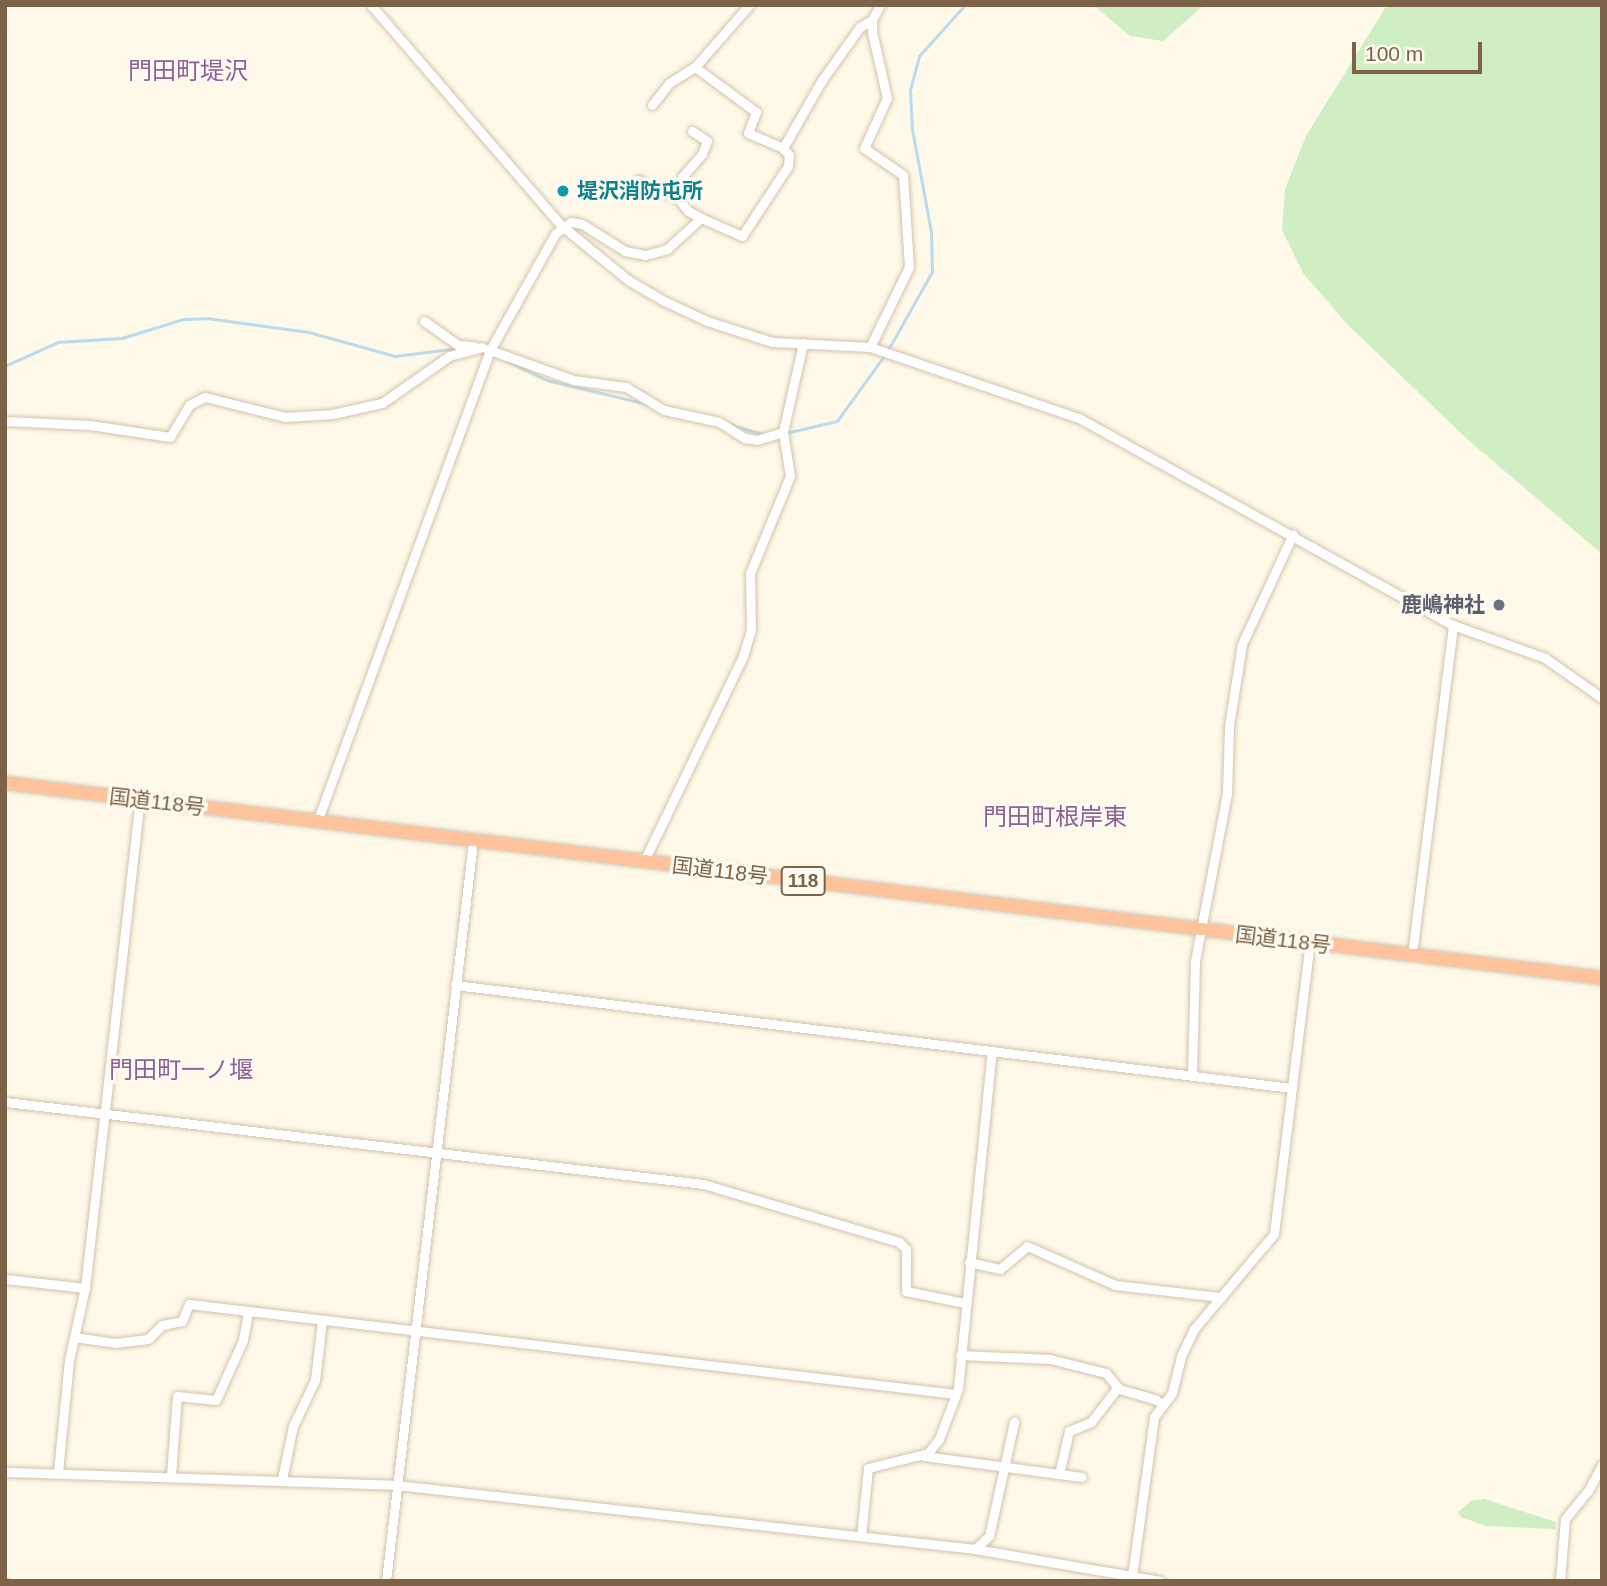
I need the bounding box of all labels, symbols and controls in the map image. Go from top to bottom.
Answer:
scale bar [1355,28,1484,72]
text: 100 m [1365,42,1423,65]
district label: 門田町堤沢 [128,57,248,85]
place label: 堤沢消防屯所 [577,178,703,204]
marker: 堤沢消防屯所 [555,183,571,199]
place label: 鹿嶋神社 [1401,592,1485,618]
marker: 鹿嶋神社 [1491,597,1507,613]
street label: 国道118号 [108,784,206,820]
district label: 門田町根岸東 [983,803,1127,831]
street label: 国道118号 [671,853,769,889]
road number: 118 [780,866,826,897]
street label: 国道118号 [1234,922,1332,958]
district label: 門田町一ノ堰 [109,1056,253,1084]

